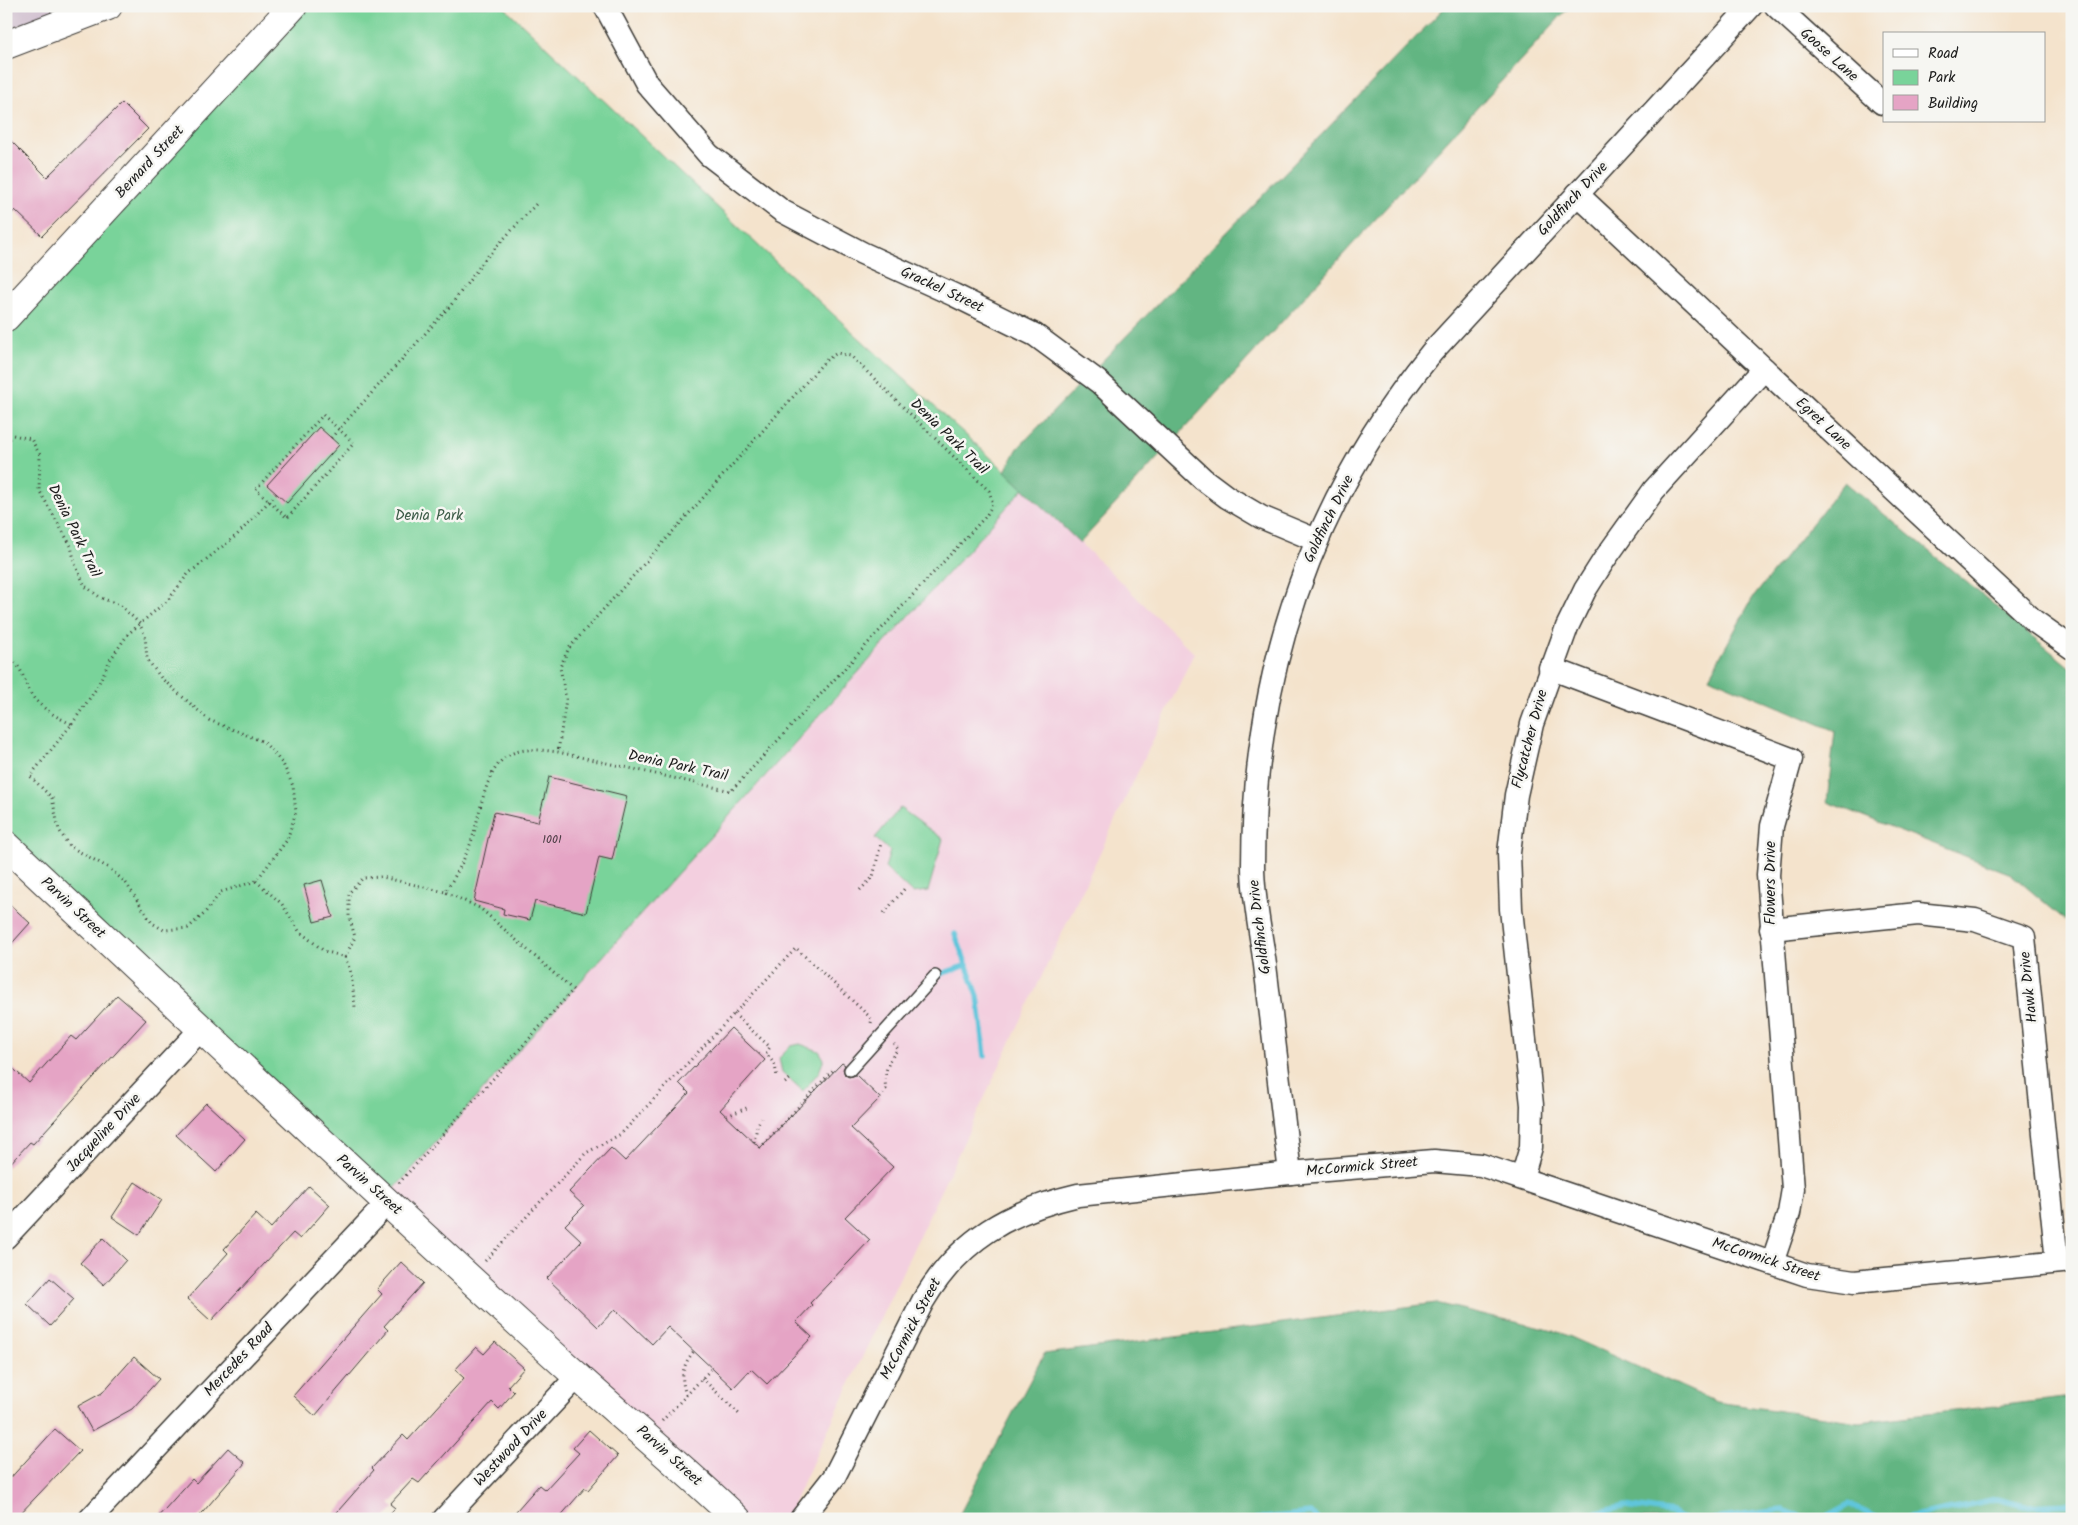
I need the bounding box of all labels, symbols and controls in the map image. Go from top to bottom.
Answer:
street label: Goose Lane [1794,22,1864,88]
legend [1883,32,2046,122]
text: Road [1928,42,1959,66]
text: Park [1928,66,1956,90]
text: Building [1928,92,1978,116]
street label: Bernard Street [110,120,191,204]
street label: Goldfinch Drive [1532,156,1614,242]
street label: Grackel Street [896,260,988,320]
street label: Egret Lane [1789,392,1857,457]
street label: Denia Park Trail [904,393,994,481]
street label: Goldfinch Drive [1297,471,1361,567]
street label: Denia Park Trail [41,480,107,582]
park label: Denia Park [395,504,464,528]
street label: Flycatcher Drive [1505,686,1555,791]
street label: Denia Park Trail [626,744,730,788]
house number: 1001 [542,830,562,849]
street label: Flowers Drive [1759,841,1783,925]
street label: Parvin Street [35,871,111,945]
street label: Goldfinch Drive [1242,878,1278,976]
street label: Hawk Drive [2013,950,2045,1024]
street label: Jacqueline Drive [61,1088,147,1178]
street label: Parvin Street [330,1149,408,1222]
street label: McCormick Street [1305,1150,1419,1184]
street label: McCormick Street [1709,1231,1823,1289]
street label: McCormick Street [874,1274,948,1384]
street label: Mercedes Road [198,1317,280,1402]
street label: Westwood Drive [468,1403,554,1492]
street label: Parvin Street [630,1420,708,1493]

